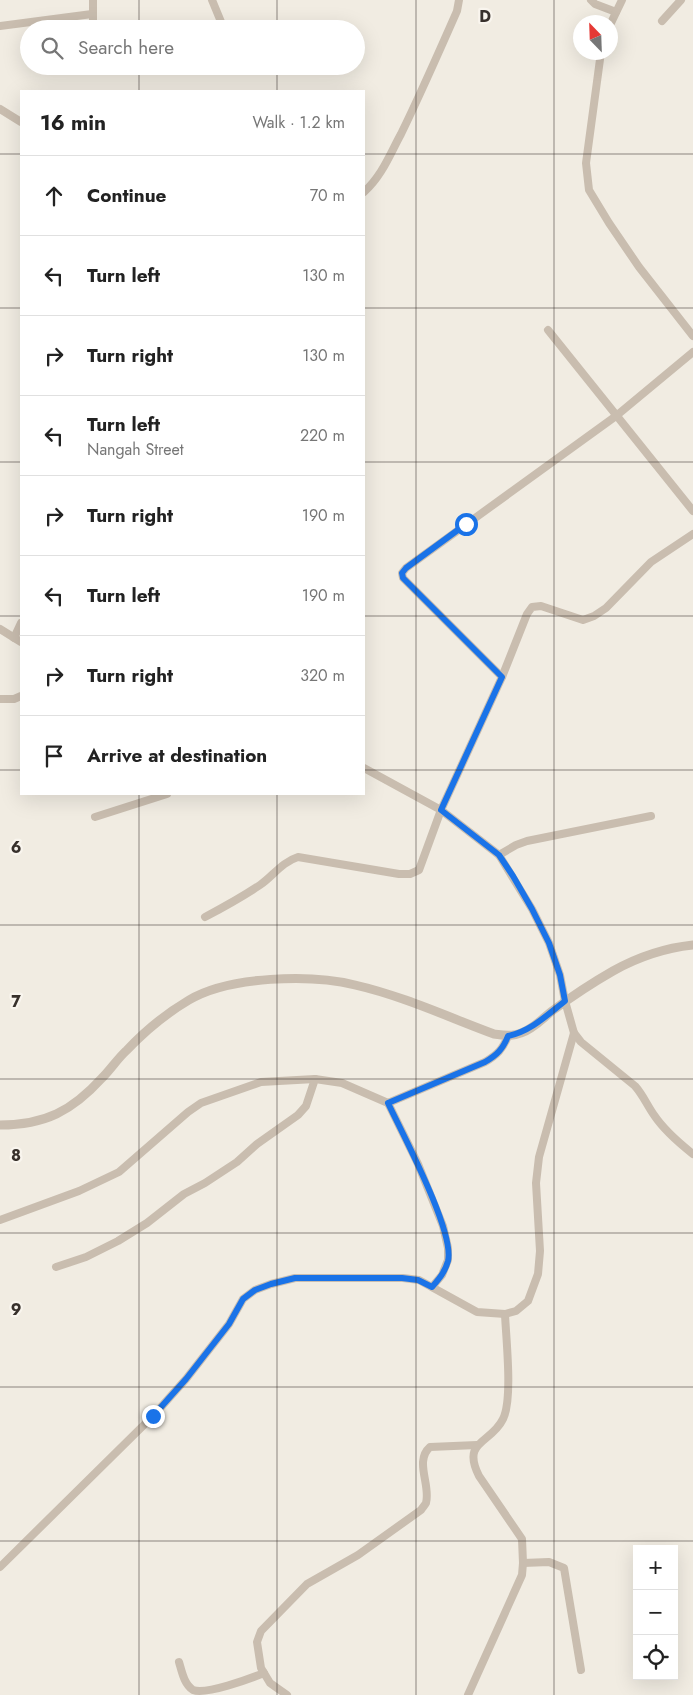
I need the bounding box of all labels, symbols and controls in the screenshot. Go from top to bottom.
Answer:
text: D [479,5,491,28]
north arrow [573,15,618,60]
search box [20,20,365,75]
icon: search [38,34,66,62]
text: Search here [78,34,174,61]
text: 16 min [40,108,106,138]
text: Walk · 1.2 km [253,111,345,134]
icon: ahead [40,182,68,210]
text: Continue [87,182,166,209]
text: 70 m [310,184,345,207]
icon: left [40,262,68,290]
text: Turn left [87,262,160,289]
text: 130 m [302,264,345,287]
icon: right [40,342,68,370]
text: Turn right [87,342,173,369]
text: 130 m [302,344,345,367]
text: Turn left [87,411,160,438]
icon: left [40,422,68,450]
text: 220 m [300,424,345,447]
text: Nangah Street [87,438,184,461]
icon: right [40,502,68,530]
text: Turn right [87,502,173,529]
text: 190 m [302,504,345,527]
route start [455,513,478,536]
icon: left [40,582,68,610]
text: Turn left [87,582,160,609]
text: 190 m [302,584,345,607]
icon: right [40,662,68,690]
text: Turn right [87,662,173,689]
text: 320 m [300,664,345,687]
icon: arrive [40,742,68,770]
text: Arrive at destination [87,742,267,769]
text: 6 [11,836,21,859]
text: 7 [11,990,21,1013]
text: 8 [11,1144,21,1167]
text: 9 [11,1298,21,1321]
route end [142,1405,165,1428]
map controls [633,1545,678,1680]
button: + [633,1545,678,1590]
button: − [633,1590,678,1635]
button: locate [633,1635,678,1680]

